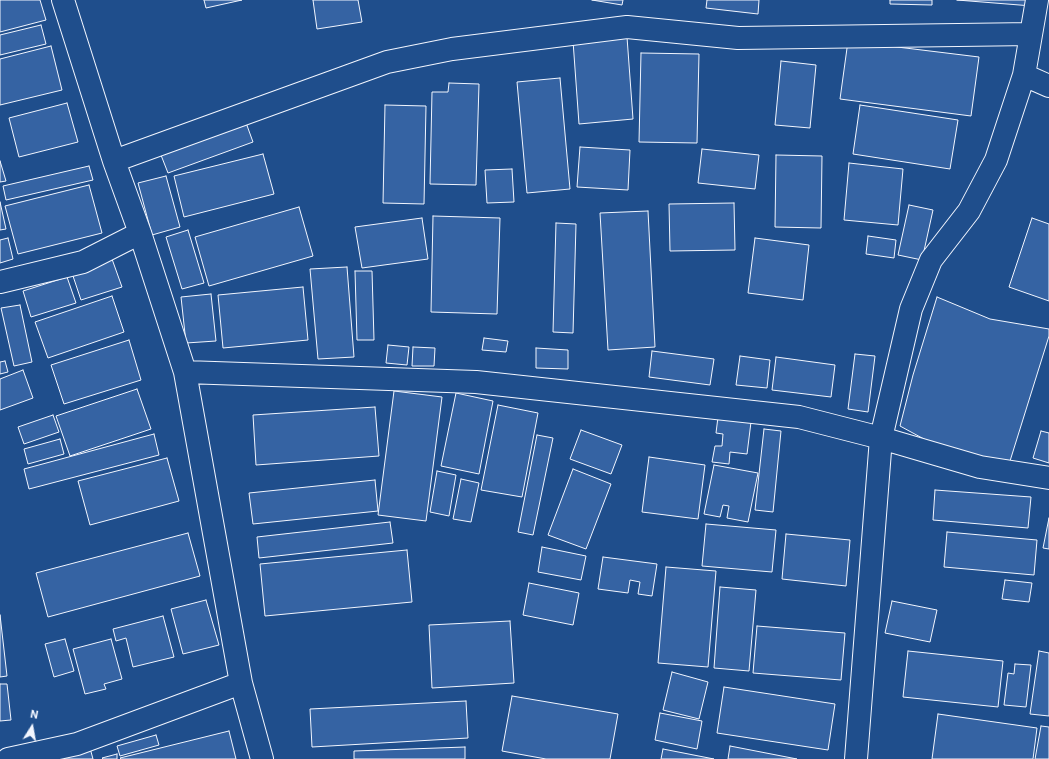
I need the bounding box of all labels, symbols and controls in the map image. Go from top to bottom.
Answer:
north arrow [12,707,52,747]
text: N [29,708,39,722]

